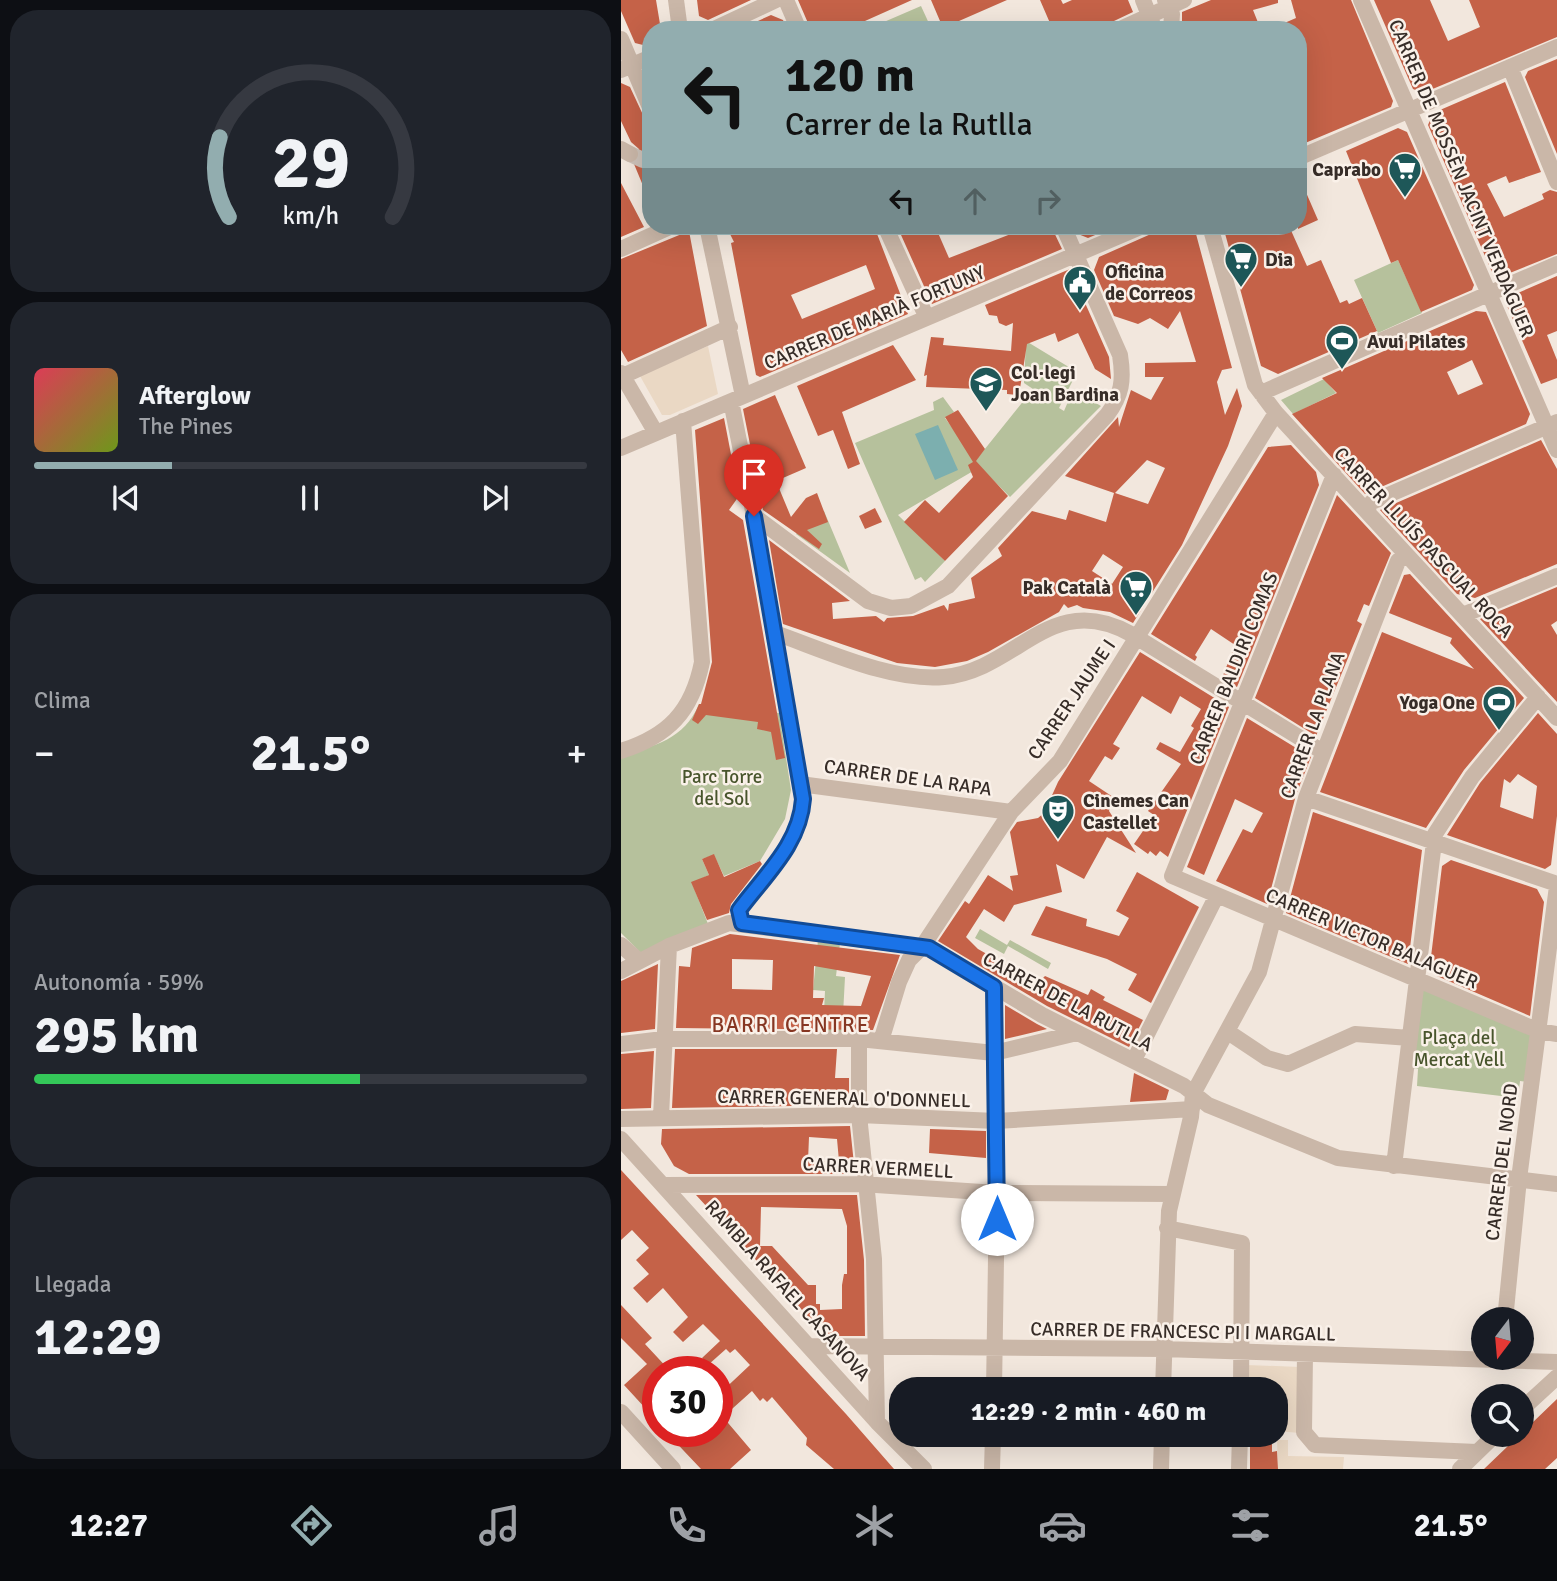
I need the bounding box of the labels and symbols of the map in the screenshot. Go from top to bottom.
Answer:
street label: CARRER DE MOSSÈN JACINT VERDAGUER [1383,16,1539,341]
supermarket icon: Caprabo [1386,150,1424,199]
place label: Caprabo [1312,158,1381,182]
supermarket icon: Dia [1222,240,1260,289]
place label: Dia [1265,248,1293,272]
street label: CARRER DE MARIÀ FORTUNY [760,260,989,375]
place label: Oficina de Correos [1105,260,1193,306]
public building icon: Oficina de Correos [1061,263,1099,312]
sports icon: Avui Pilates [1323,322,1361,371]
place label: Avui Pilates [1367,330,1465,354]
place label: Col·legi Joan Bardina [1011,361,1119,407]
school or university icon: Col·legi Joan Bardina [967,364,1005,413]
street label: CARRER LLUÍS PASCUAL ROCA [1328,442,1518,643]
pin [724,444,784,516]
supermarket icon: Pak Català [1117,568,1155,617]
street label: CARRER BALDIRI COMAS [1184,569,1284,768]
place label: Pak Català [1023,576,1111,600]
street label: CARRER JAUME I [1023,635,1121,764]
street label: CARRER LA PLANA [1275,648,1351,802]
sports icon: Yoga One [1480,683,1518,732]
place label: Yoga One [1398,691,1475,715]
street label: CARRER DE LA RAPA [822,754,994,802]
park label: Parc Torre del Sol [682,765,762,811]
place label: Cinemes Can Castellet [1083,789,1189,835]
theatre icon: Cinemes Can Castellet [1039,792,1077,841]
street label: CARRER VICTOR BALAGUER [1262,883,1481,995]
street label: CARRER DE LA RUTLLA [978,947,1157,1057]
district label: BARRI CENTRE [711,1012,871,1038]
park label: Plaça del Mercat Vell [1413,1026,1505,1072]
street label: CARRER DEL NORD [1480,1082,1524,1242]
street label: CARRER GENERAL O'DONNELL [717,1085,971,1113]
street label: CARRER VERMELL [802,1152,954,1184]
position arrow [960,1182,1034,1256]
street label: RAMBLA RAFAEL CASANOVA [700,1195,875,1386]
north arrow [1471,1307,1535,1370]
street label: CARRER DE FRANCESC PI I MARGALL [1030,1317,1336,1347]
speed limit sign: 30 [642,1356,733,1447]

